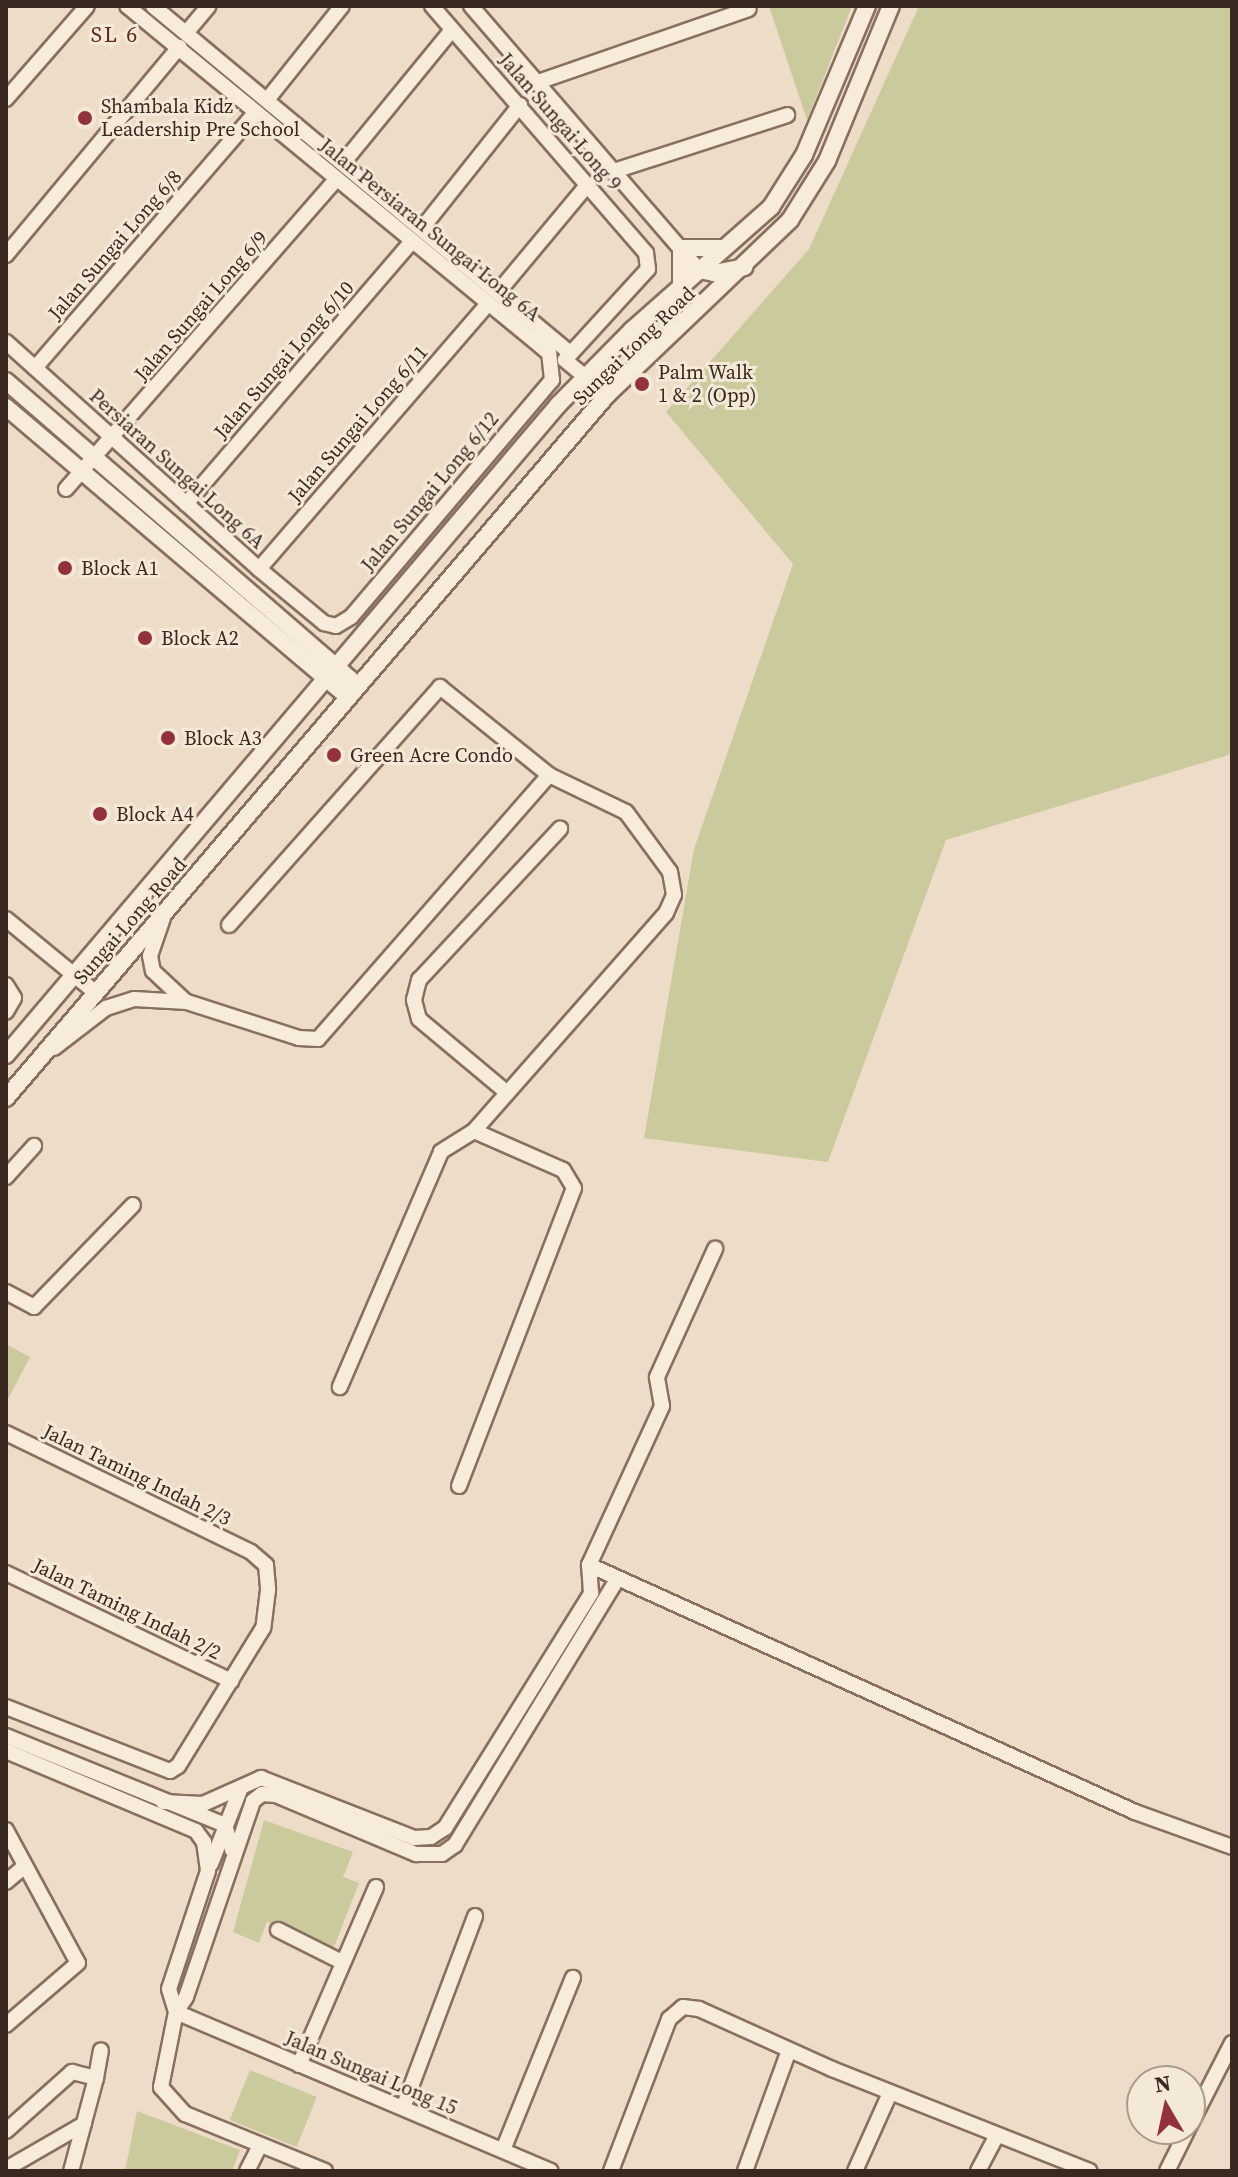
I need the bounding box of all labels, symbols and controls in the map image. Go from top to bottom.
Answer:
district label: SL 6 [91,22,139,48]
street label: Jalan Sungai Long 9 [494,48,626,196]
place label: Shambala Kidz Leadership Pre School [101,94,300,141]
marker: Shambala Kidz Leadership Pre School [76,109,94,127]
street label: Jalan Persiaran Sungai Long 6A [315,133,545,327]
street label: Jalan Sungai Long 6/8 [43,165,187,325]
street label: Jalan Sungai Long 6/9 [129,226,273,386]
street label: Jalan Sungai Long 6/10 [209,276,359,444]
street label: Sungai Long Road [568,282,700,410]
street label: Jalan Sungai Long 6/11 [283,340,433,508]
place label: Palm Walk 1 & 2 (Opp) [658,360,757,407]
marker: Palm Walk 1 & 2 (Opp) [633,375,651,393]
street label: Persiaran Sungai Long 6A [84,384,270,554]
street label: Jalan Sungai Long 6/12 [356,407,504,577]
place label: Block A1 [81,556,159,580]
marker: Block A1 [56,559,74,577]
place label: Block A2 [161,626,239,650]
marker: Block A2 [136,629,154,647]
place label: Block A3 [184,726,262,750]
marker: Block A3 [159,729,177,747]
place label: Green Acre Condo [350,743,513,767]
marker: Green Acre Condo [325,746,343,764]
place label: Block A4 [116,802,194,826]
marker: Block A4 [91,805,109,823]
street label: Sungai Long Road [68,853,192,989]
street label: Jalan Taming Indah 2/3 [39,1419,235,1531]
street label: Jalan Taming Indah 2/2 [29,1553,225,1665]
street label: Jalan Sungai Long 15 [281,2026,461,2120]
north arrow [1126,2065,1206,2145]
text: N [1152,2067,1173,2099]

